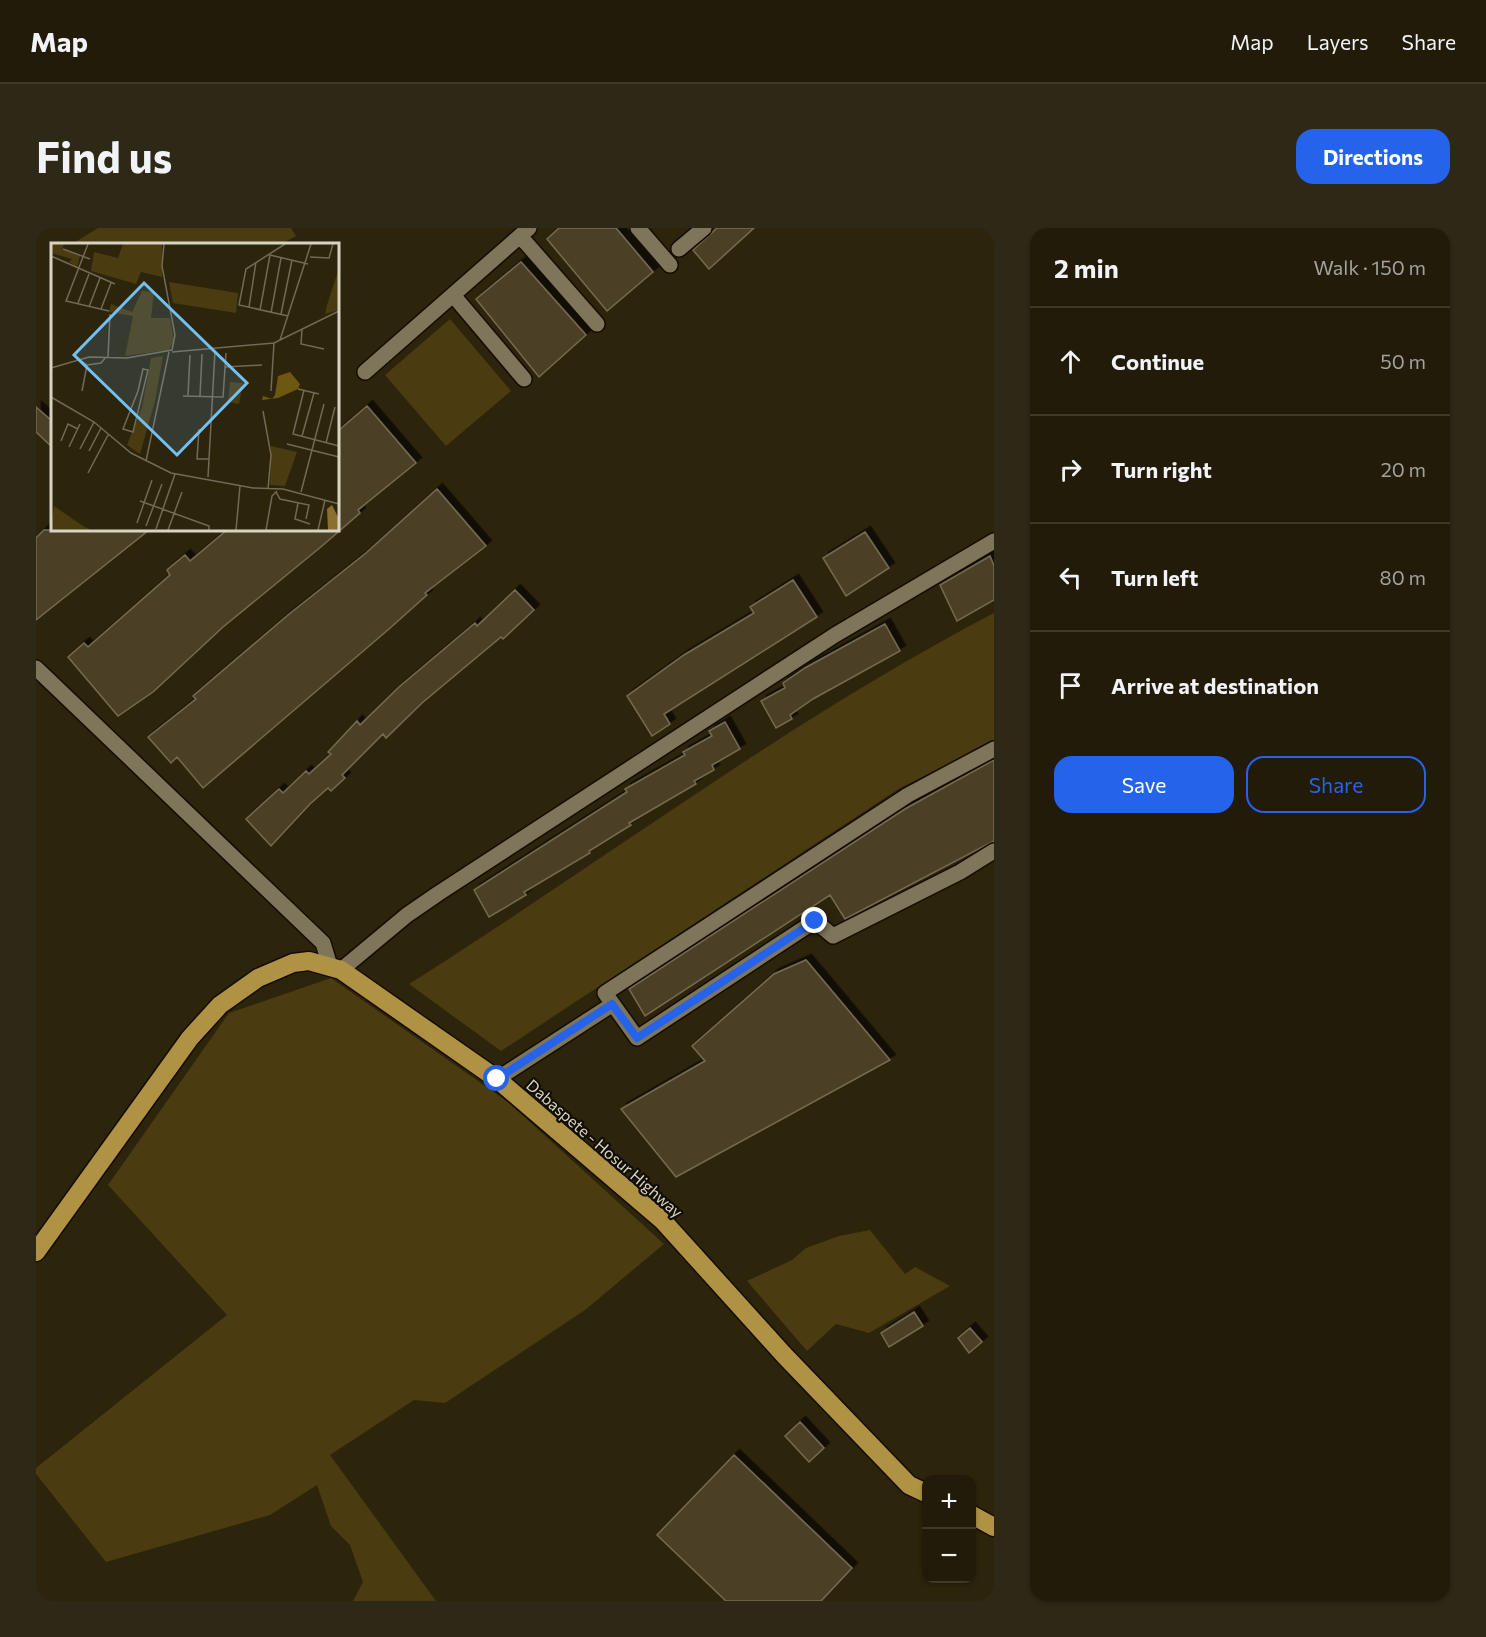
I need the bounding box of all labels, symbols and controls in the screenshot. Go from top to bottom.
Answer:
text: Map [30,24,88,58]
text: Map [1230,29,1274,54]
text: Layers [1307,29,1369,54]
text: Share [1402,29,1456,54]
button: Directions [1296,129,1450,184]
text: Find us [36,130,172,182]
inset map [51,243,339,531]
text: 2 min [1054,252,1119,283]
text: Walk · 150 m [1314,255,1426,279]
icon: ahead [1054,345,1087,378]
text: Continue [1111,348,1204,375]
text: 50 m [1380,349,1426,373]
icon: right [1054,453,1087,486]
text: Turn right [1111,456,1212,483]
text: 20 m [1381,457,1426,481]
icon: left [1054,561,1087,594]
text: Turn left [1111,564,1198,591]
text: 80 m [1380,565,1426,589]
icon: arrive [1054,669,1087,702]
text: Arrive at destination [1111,672,1319,699]
button: Save [1054,756,1234,813]
button: Share [1246,756,1426,813]
route end [801,907,827,933]
route start [483,1065,509,1091]
street label: Dabaspete - Hosur Highway [523,1075,687,1221]
map controls [922,1475,976,1583]
button: + [922,1475,976,1529]
button: − [922,1529,976,1583]

